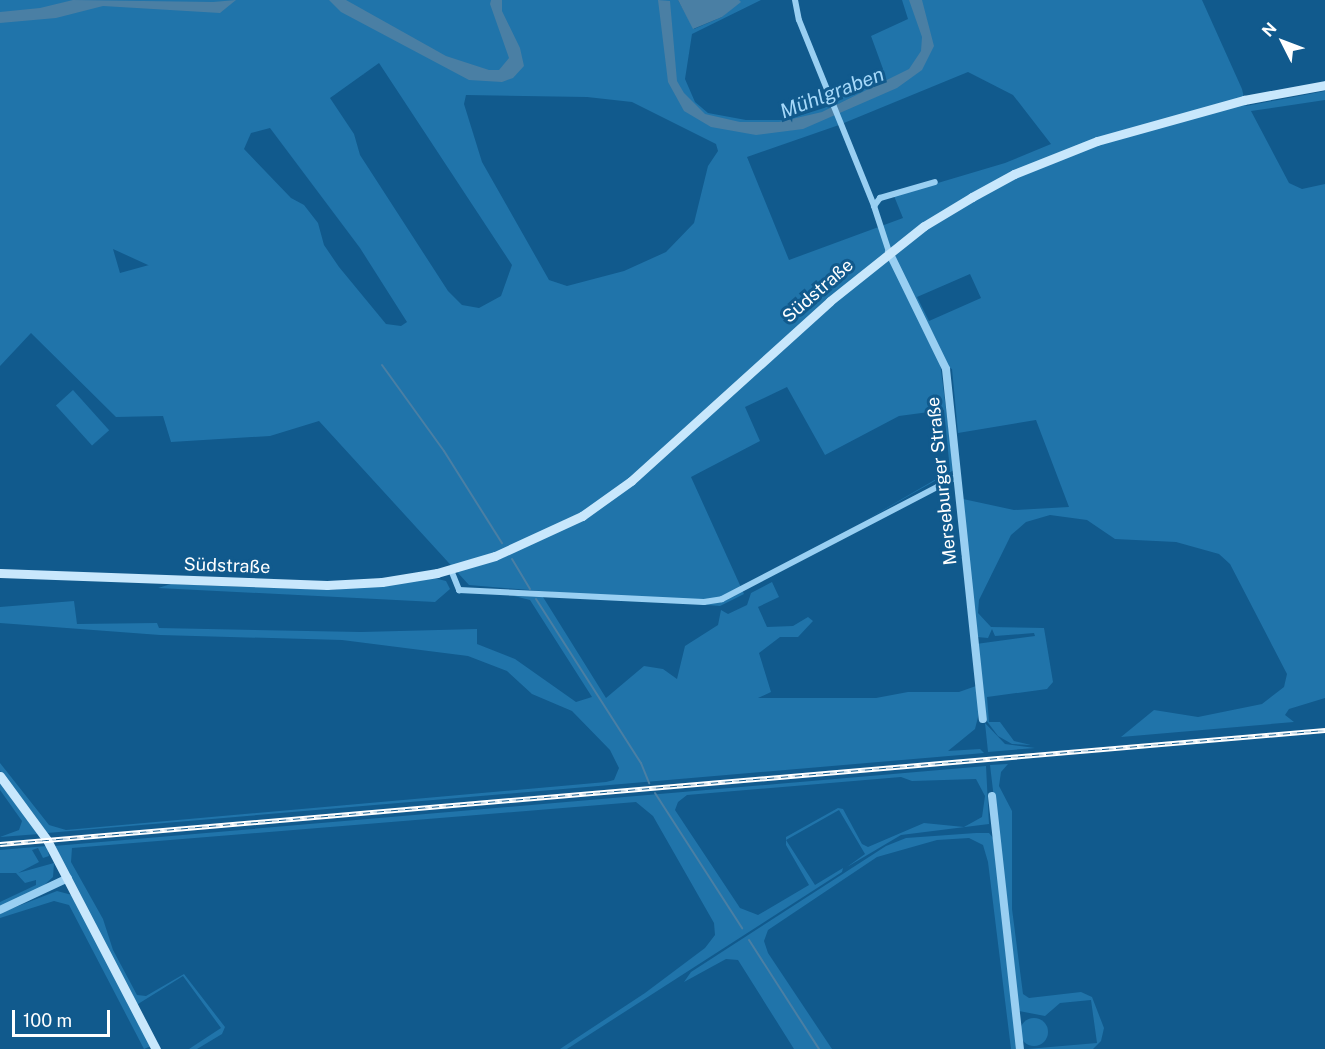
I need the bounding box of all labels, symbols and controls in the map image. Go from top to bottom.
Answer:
north arrow [1253,12,1313,72]
text: N [1258,19,1280,41]
water label: Mühlgraben [777,62,887,124]
street label: Südstraße [778,254,858,328]
street label: Merseburger Straße [922,396,962,566]
street label: Südstraße [183,554,271,578]
scale bar [15,998,112,1036]
text: 100 m [23,1010,72,1031]

